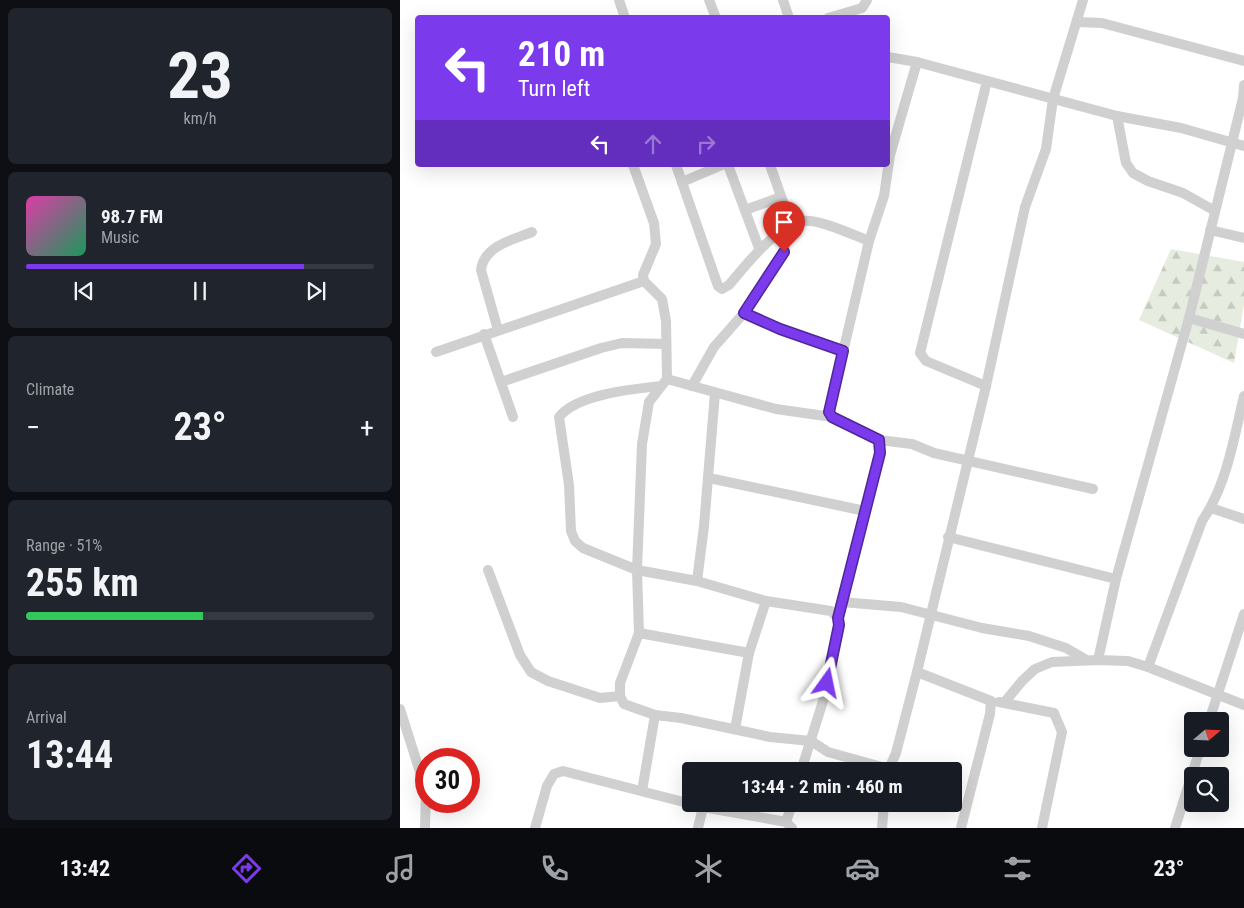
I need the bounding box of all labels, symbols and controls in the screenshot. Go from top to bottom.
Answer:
text: 210 m [518,34,605,75]
icon: left [435,35,500,100]
text: 23 [167,38,233,114]
text: Turn left [518,76,590,101]
text: km/h [184,109,216,128]
icon: left [586,130,614,158]
icon: ahead [639,130,667,158]
icon: right [692,130,720,158]
pin [763,201,805,252]
text: 98.7 FM [101,205,163,228]
icon: arrive [770,208,798,236]
text: Music [101,228,139,247]
icon: previous [70,277,98,305]
icon: pause [186,277,214,305]
icon: next [302,277,330,305]
text: Climate [26,380,74,399]
text: 23° [173,405,227,449]
text: − [26,411,40,444]
text: + [360,411,374,444]
text: Range · 51% [26,536,102,555]
text: 255 km [26,561,139,605]
position arrow [800,656,852,708]
text: Arrival [26,708,67,727]
north arrow [1184,712,1229,758]
map controls [1184,712,1229,812]
text: 13:44 [26,733,113,777]
speed limit sign: 30 [415,748,480,813]
button: search [1184,767,1229,812]
text: 13:44 · 2 min · 460 m [741,775,903,798]
icon: directions [229,851,264,886]
icon: music [383,851,418,886]
icon: phone [537,851,572,886]
icon: climate [691,851,726,886]
icon: car [845,851,880,886]
icon: filters [1000,851,1035,886]
text: 13:42 [60,856,110,881]
text: 23° [1154,856,1184,881]

